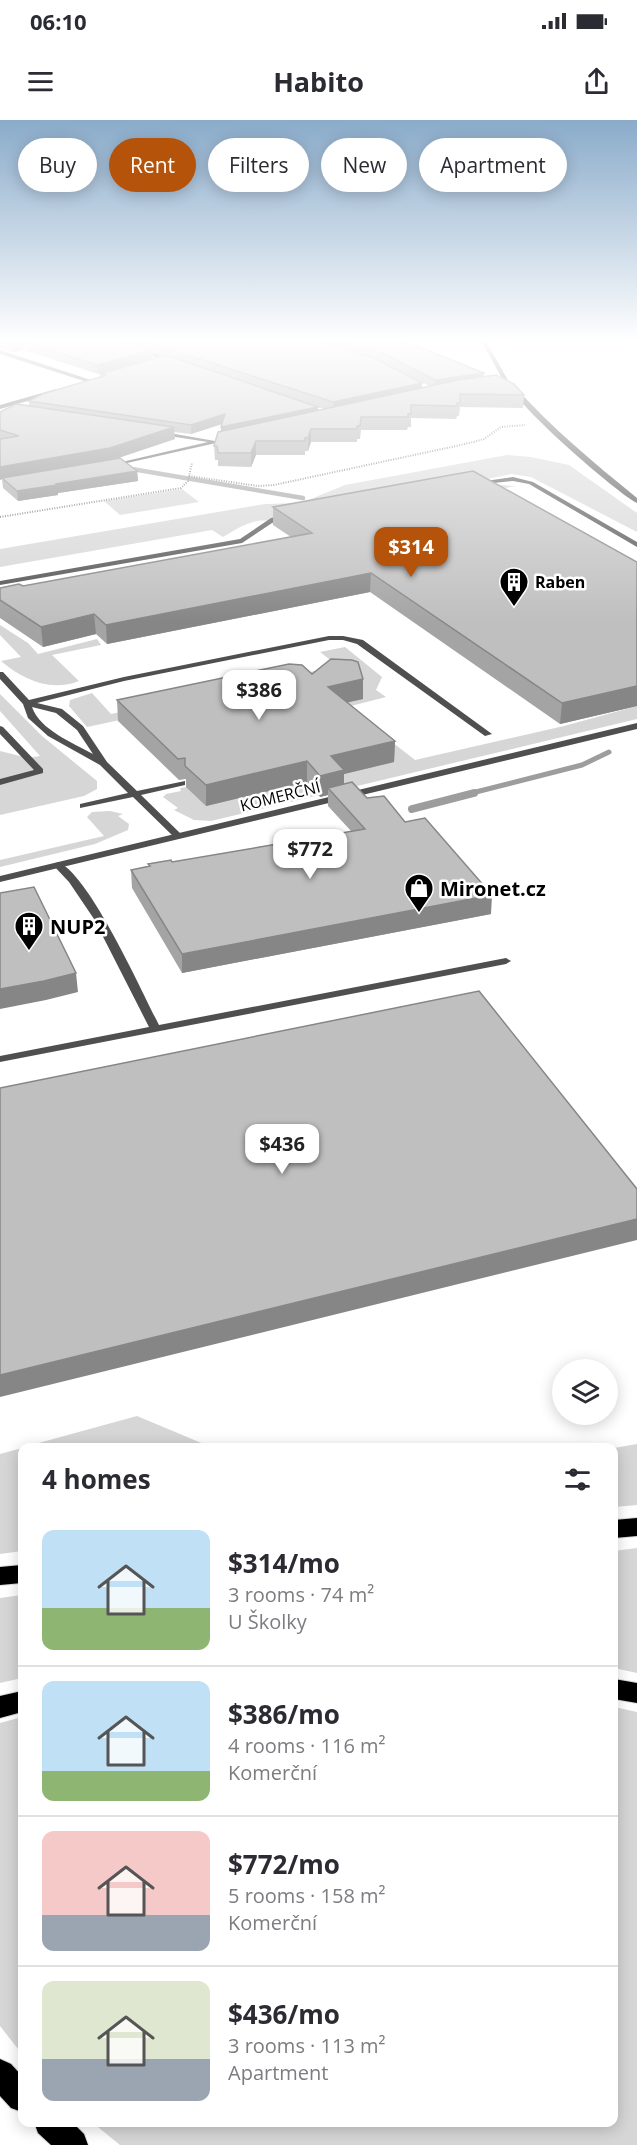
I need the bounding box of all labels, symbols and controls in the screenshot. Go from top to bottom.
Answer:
text: 06:10 [30,6,87,36]
text: Habito [273,63,364,100]
icon: menu [24,65,57,98]
icon: share [580,65,613,98]
chip: Buy [18,138,97,192]
chip: Rent [109,138,196,192]
chip: Filters [208,138,309,192]
chip: New [321,138,407,192]
chip: Apartment [419,138,567,192]
pin: $314 [375,527,447,578]
text: $314 [388,533,434,560]
building icon: Raben [498,566,530,608]
place label: Raben [535,571,585,593]
pin: $386 [223,670,295,721]
text: $386 [236,676,282,703]
street label: KOMERČNÍ [238,775,323,817]
pin: $772 [274,829,346,880]
text: $772 [287,835,333,862]
shop icon: Mironet.cz [403,872,435,914]
place label: Mironet.cz [440,875,546,902]
building icon: NUP2 [13,910,45,952]
place label: NUP2 [50,913,105,940]
pin: $436 [246,1124,318,1175]
text: $436 [259,1130,305,1157]
map controls [552,1359,618,1425]
button: layers [552,1359,618,1425]
text: 4 homes [42,1461,151,1497]
icon: filters [561,1463,594,1496]
text: $314/mo [228,1545,340,1581]
icon: home [90,1554,162,1626]
text: 3 rooms · 74 m² [228,1581,374,1608]
text: U Školky [228,1608,307,1635]
text: $386/mo [228,1696,340,1732]
icon: home [90,1705,162,1777]
text: 4 rooms · 116 m² [228,1732,386,1759]
text: Komerční [228,1759,317,1786]
text: $772/mo [228,1846,340,1882]
icon: home [90,1855,162,1927]
text: 5 rooms · 158 m² [228,1882,386,1909]
text: Komerční [228,1909,317,1936]
text: $436/mo [228,1996,340,2032]
icon: home [90,2005,162,2077]
text: 3 rooms · 113 m² [228,2032,386,2059]
text: Apartment [228,2059,328,2086]

